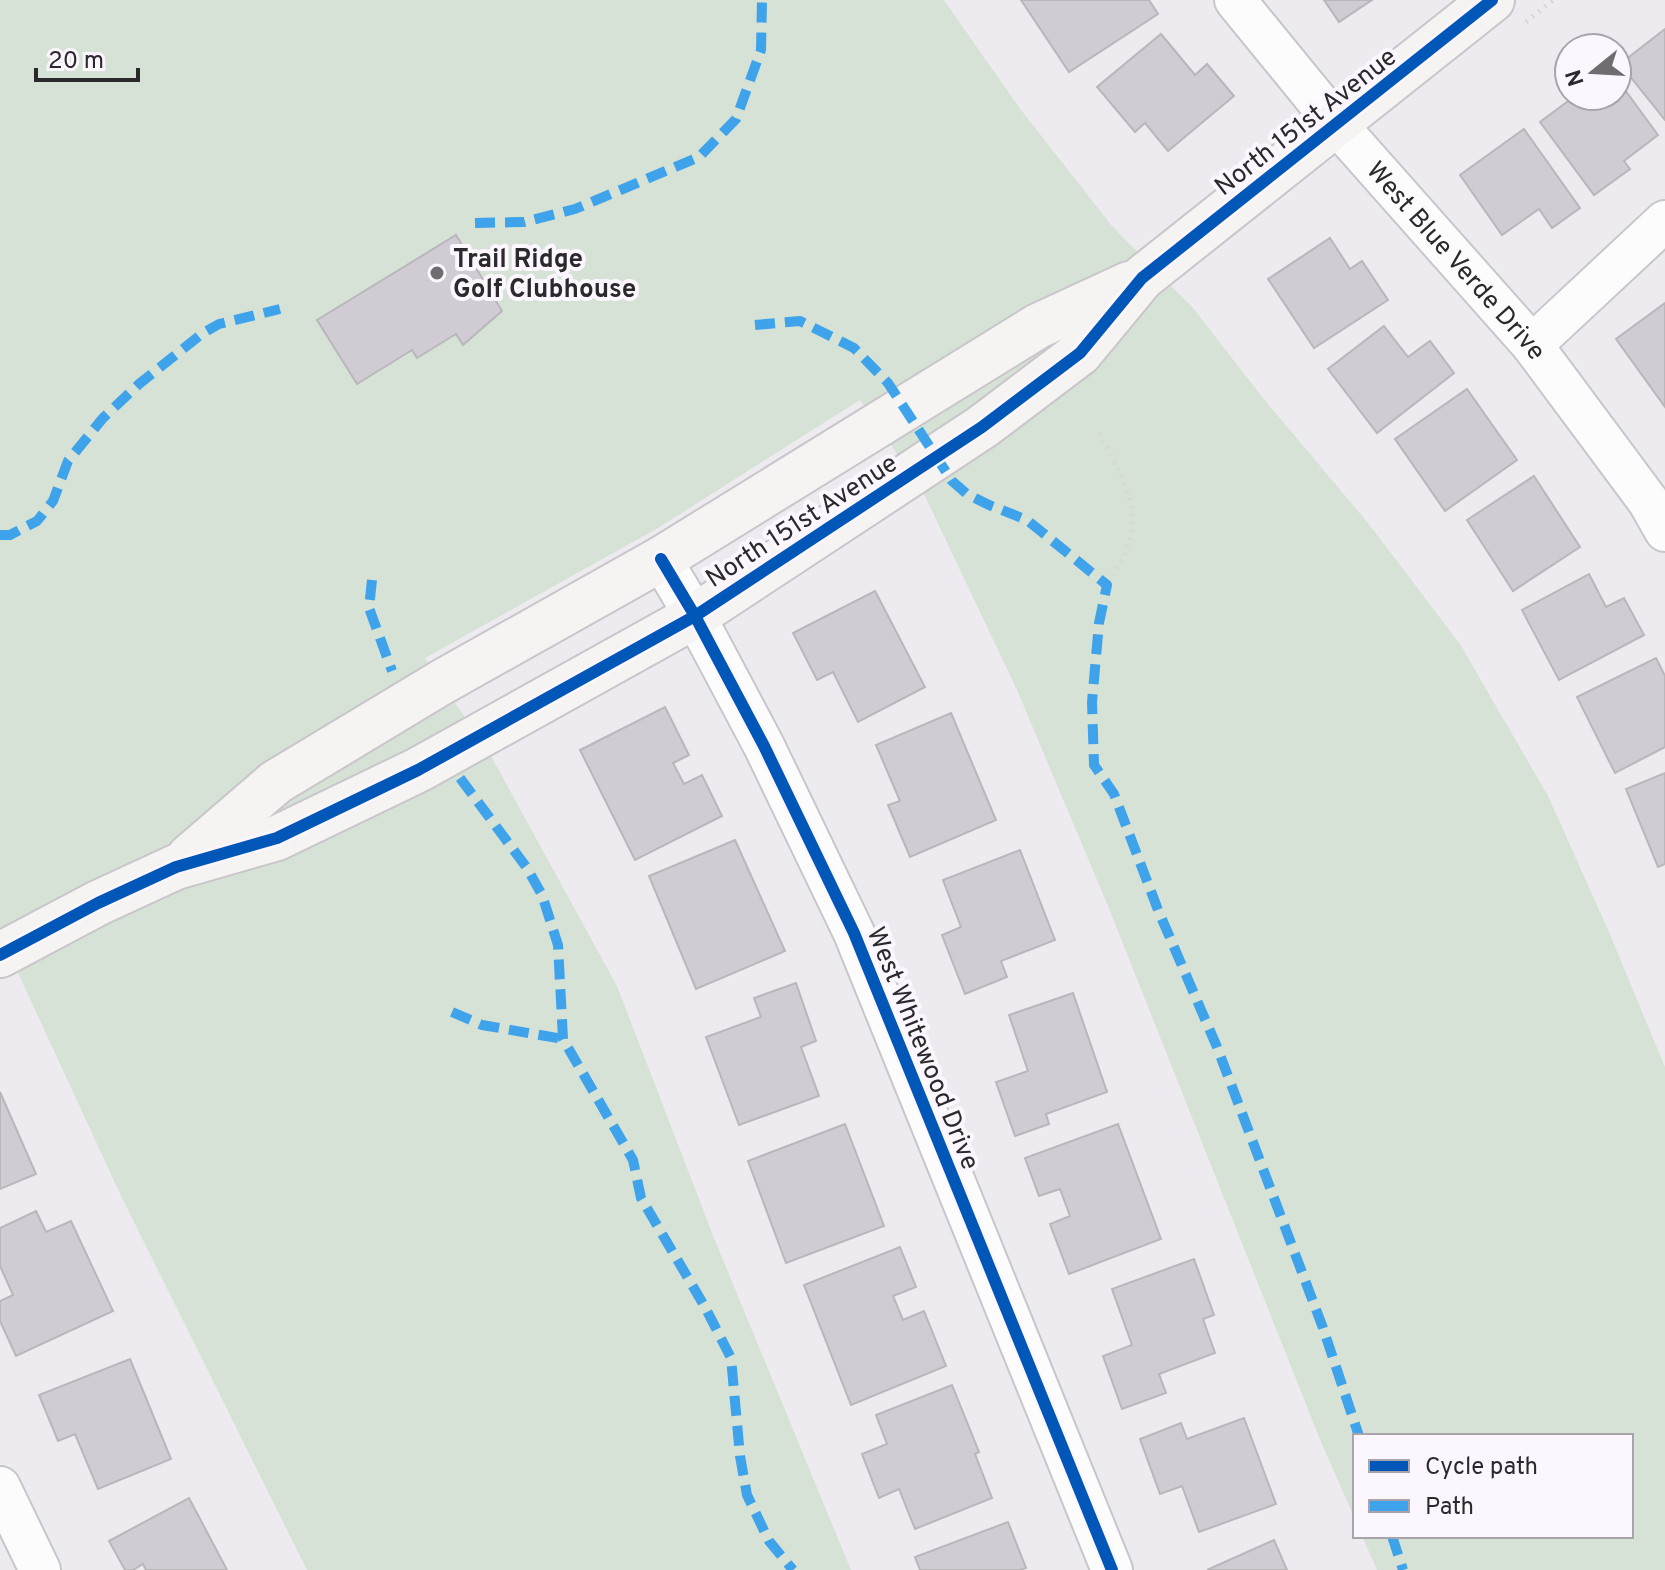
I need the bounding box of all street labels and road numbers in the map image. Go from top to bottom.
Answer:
street label: North 151st Avenue [1209,42,1404,204]
street label: West Blue Verde Drive [1358,155,1552,368]
street label: North 151st Avenue [700,448,905,596]
street label: West Whitewood Drive [858,923,986,1175]

